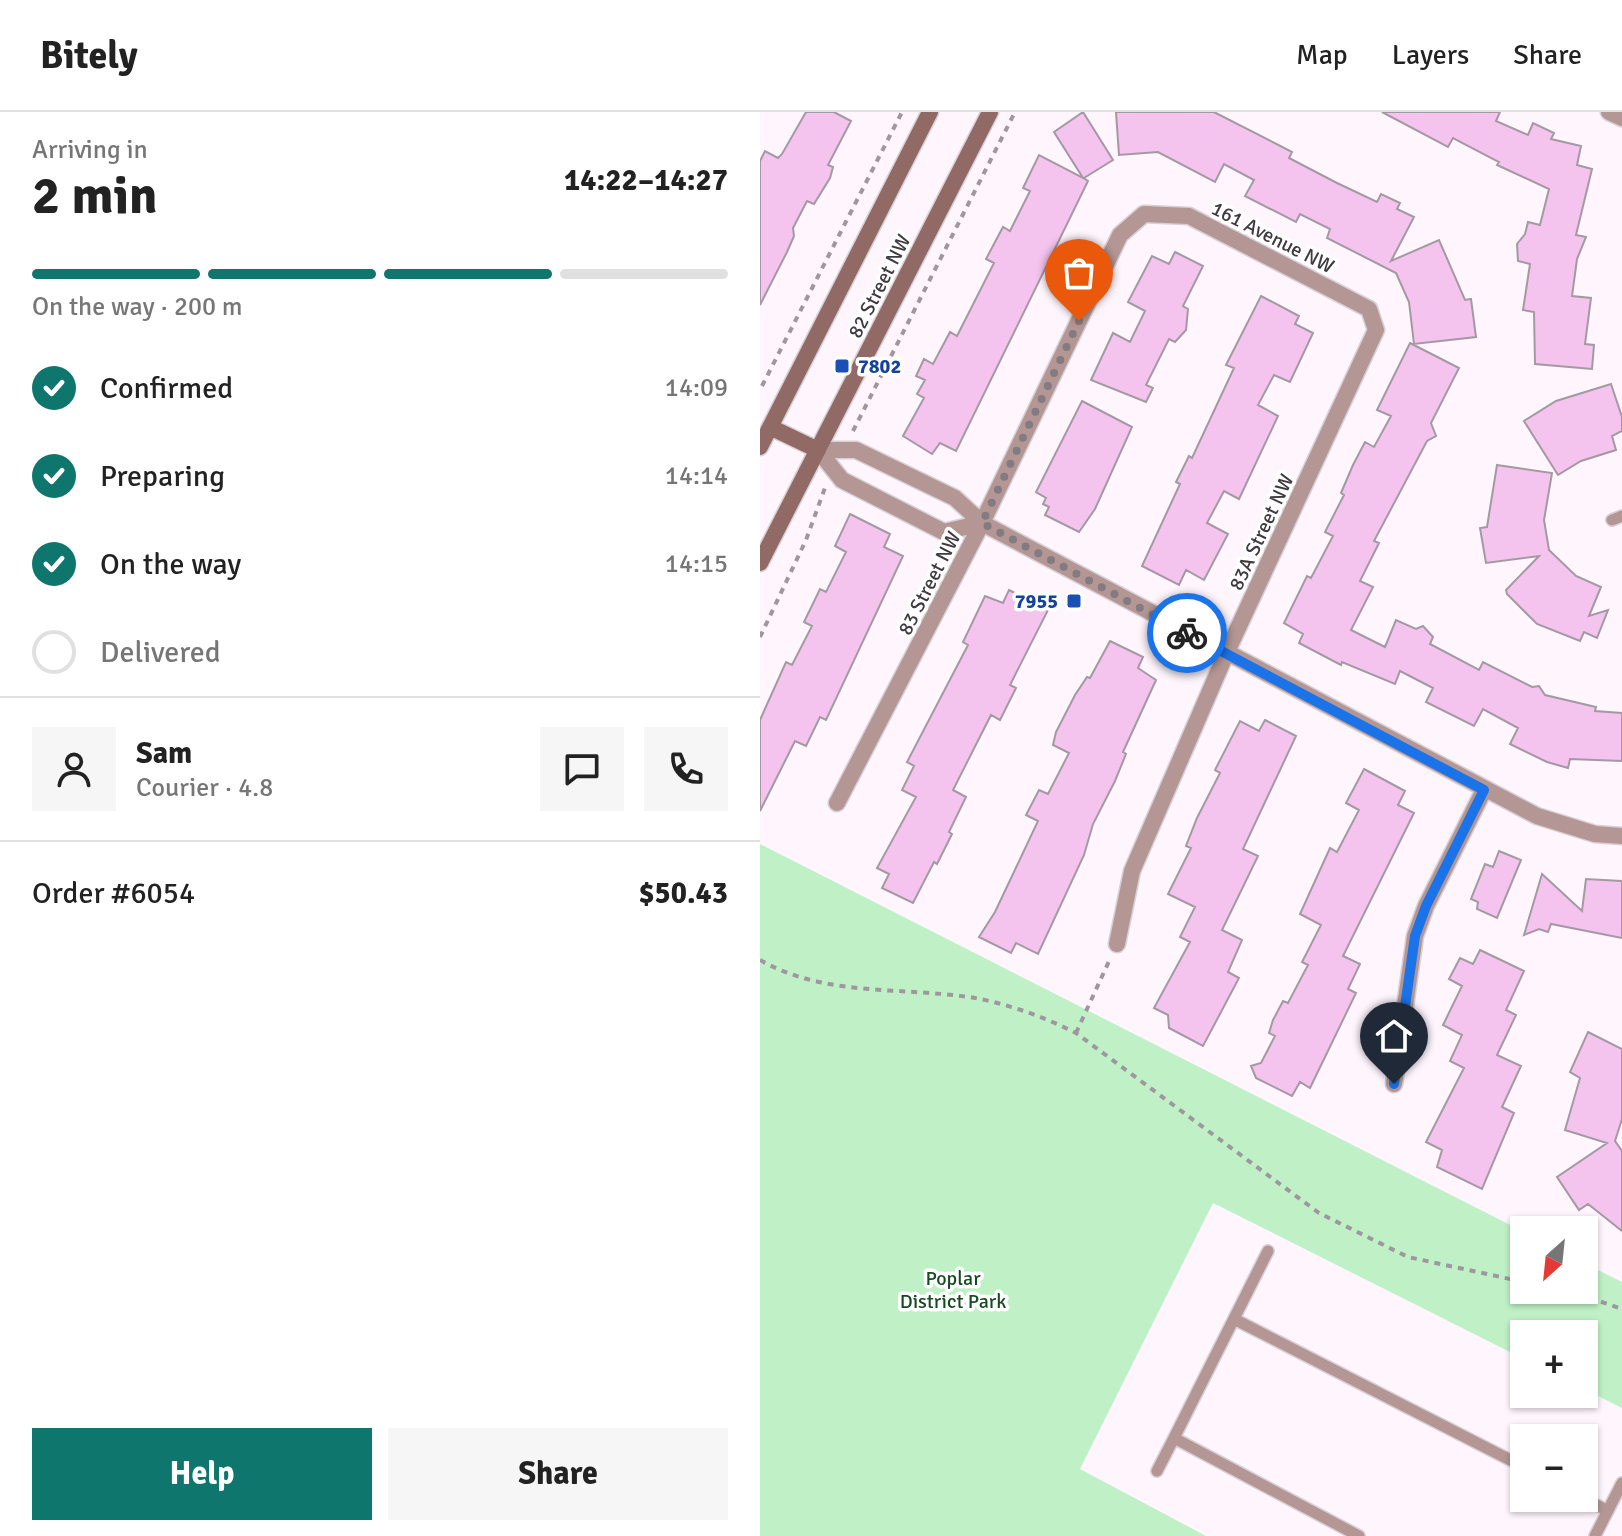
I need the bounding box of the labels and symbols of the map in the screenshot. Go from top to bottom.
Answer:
street label: 161 Avenue NW [1207,196,1338,279]
street label: 82 Street NW [843,230,916,342]
pin [1045,239,1113,321]
place label: 7802 [858,354,901,379]
marker: 7802 [833,357,851,375]
street label: 83A Street NW [1224,470,1299,594]
street label: 83 Street NW [893,527,966,639]
place label: 7955 [1015,589,1058,614]
marker: 7955 [1065,592,1083,610]
courier [1147,593,1227,673]
pin [1360,1002,1428,1084]
north arrow [1510,1216,1598,1304]
park label: Poplar District Park [900,1266,1006,1314]

